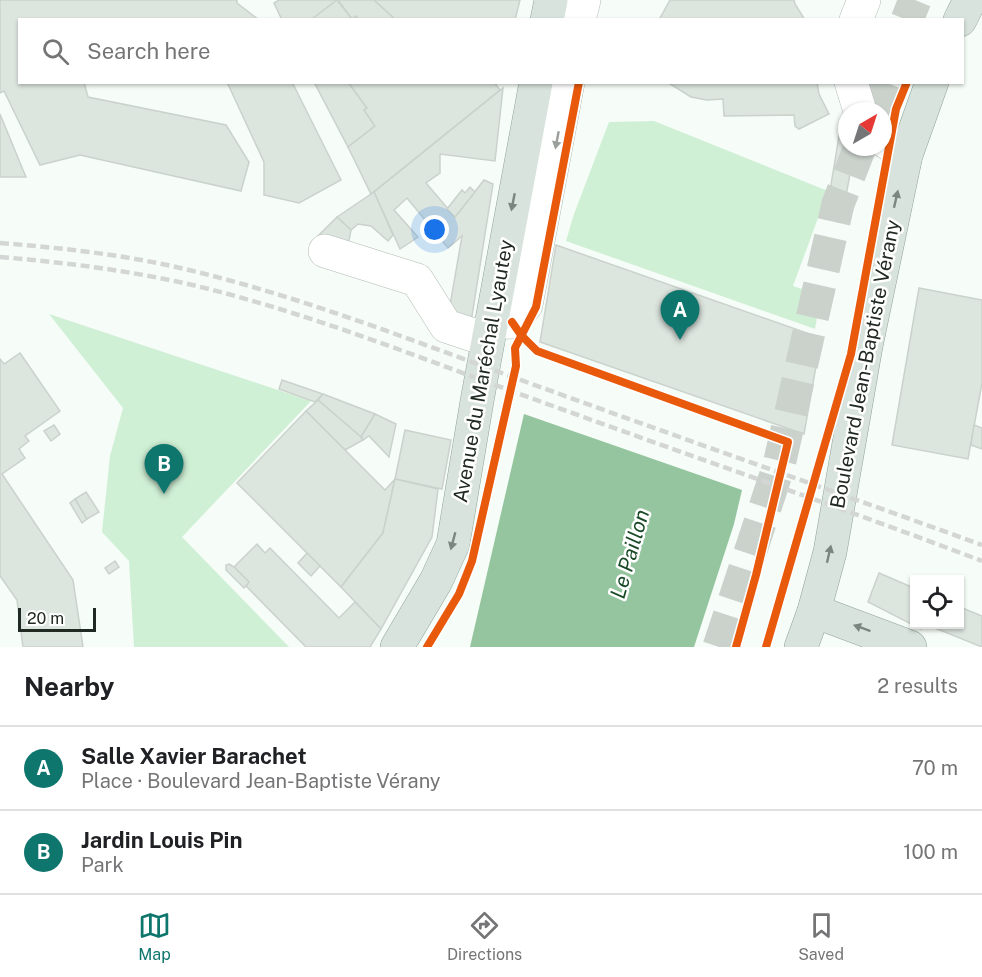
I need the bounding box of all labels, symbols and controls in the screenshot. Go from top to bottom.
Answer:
search box [18,18,964,84]
icon: search [39,35,72,68]
text: Search here [87,38,211,64]
north arrow [838,102,892,156]
one-way arrow [552,131,561,150]
one-way arrow [892,190,902,208]
one-way arrow [508,193,517,212]
your location [420,215,449,244]
street label: Boulevard Jean-Baptiste Vérany [825,217,905,510]
street label: Avenue du Maréchal Lyautey [448,237,518,504]
pin: A [660,290,700,340]
pin: B [144,444,184,494]
water label: Le Paillon [605,506,654,601]
one-way arrow [447,532,457,550]
one-way arrow [824,545,834,563]
map controls [910,575,964,629]
button: locate [910,575,964,629]
scale bar [18,605,96,632]
text: 20 m [27,609,64,628]
one-way arrow [853,622,871,632]
text: Nearby [24,671,114,702]
text: 2 results [877,674,958,698]
text: Salle Xavier Barachet [81,743,307,769]
text: A [36,756,51,780]
text: 70 m [912,756,958,780]
text: Place · Boulevard Jean-Baptiste Vérany [81,769,441,793]
text: Jardin Louis Pin [81,827,243,853]
text: B [37,840,50,864]
text: 100 m [903,840,958,864]
text: Park [81,853,124,877]
tab: Map [138,909,171,964]
tab: Directions [447,909,522,964]
tab: Saved [798,909,844,964]

